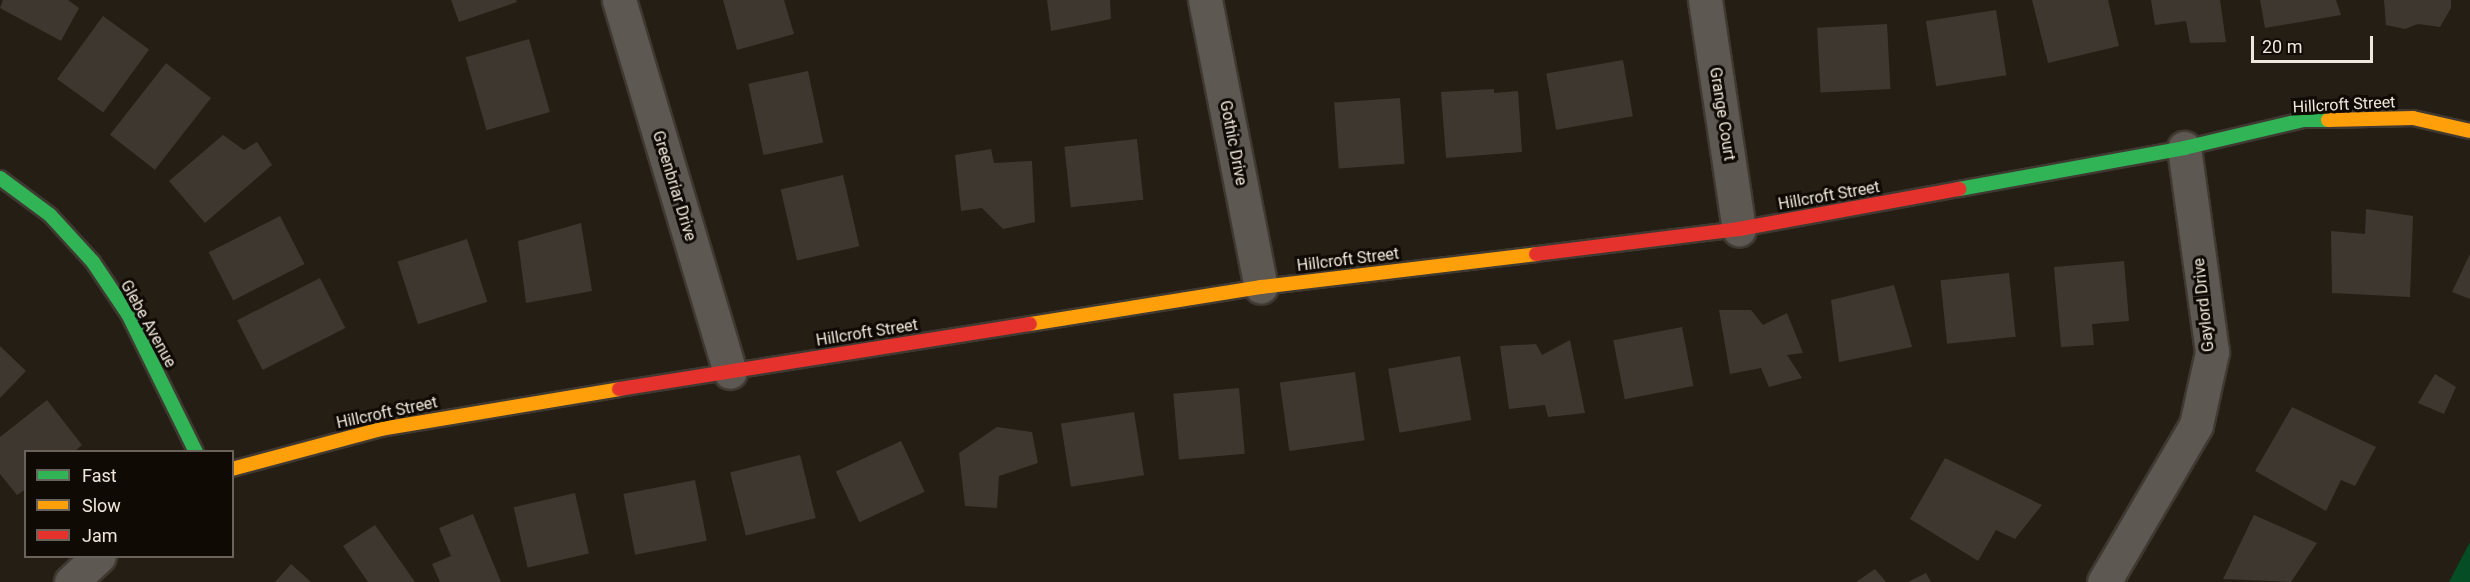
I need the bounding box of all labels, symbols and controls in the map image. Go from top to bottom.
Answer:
scale bar [2254,24,2376,62]
text: 20 m [2262,36,2302,57]
street label: Grange Court [1705,66,1739,162]
street label: Hillcroft Street [2292,93,2396,117]
street label: Gothic Drive [1215,99,1251,187]
street label: Greenbriar Drive [648,129,700,243]
street label: Hillcroft Street [1777,178,1881,214]
street label: Hillcroft Street [1296,244,1400,276]
street label: Gaylord Drive [2190,257,2218,353]
street label: Glebe Avenue [116,277,180,371]
street label: Hillcroft Street [815,315,919,351]
street label: Hillcroft Street [335,393,439,433]
legend [24,450,234,558]
text: Fast [82,465,117,486]
text: Slow [82,495,121,516]
text: Jam [82,525,118,546]

